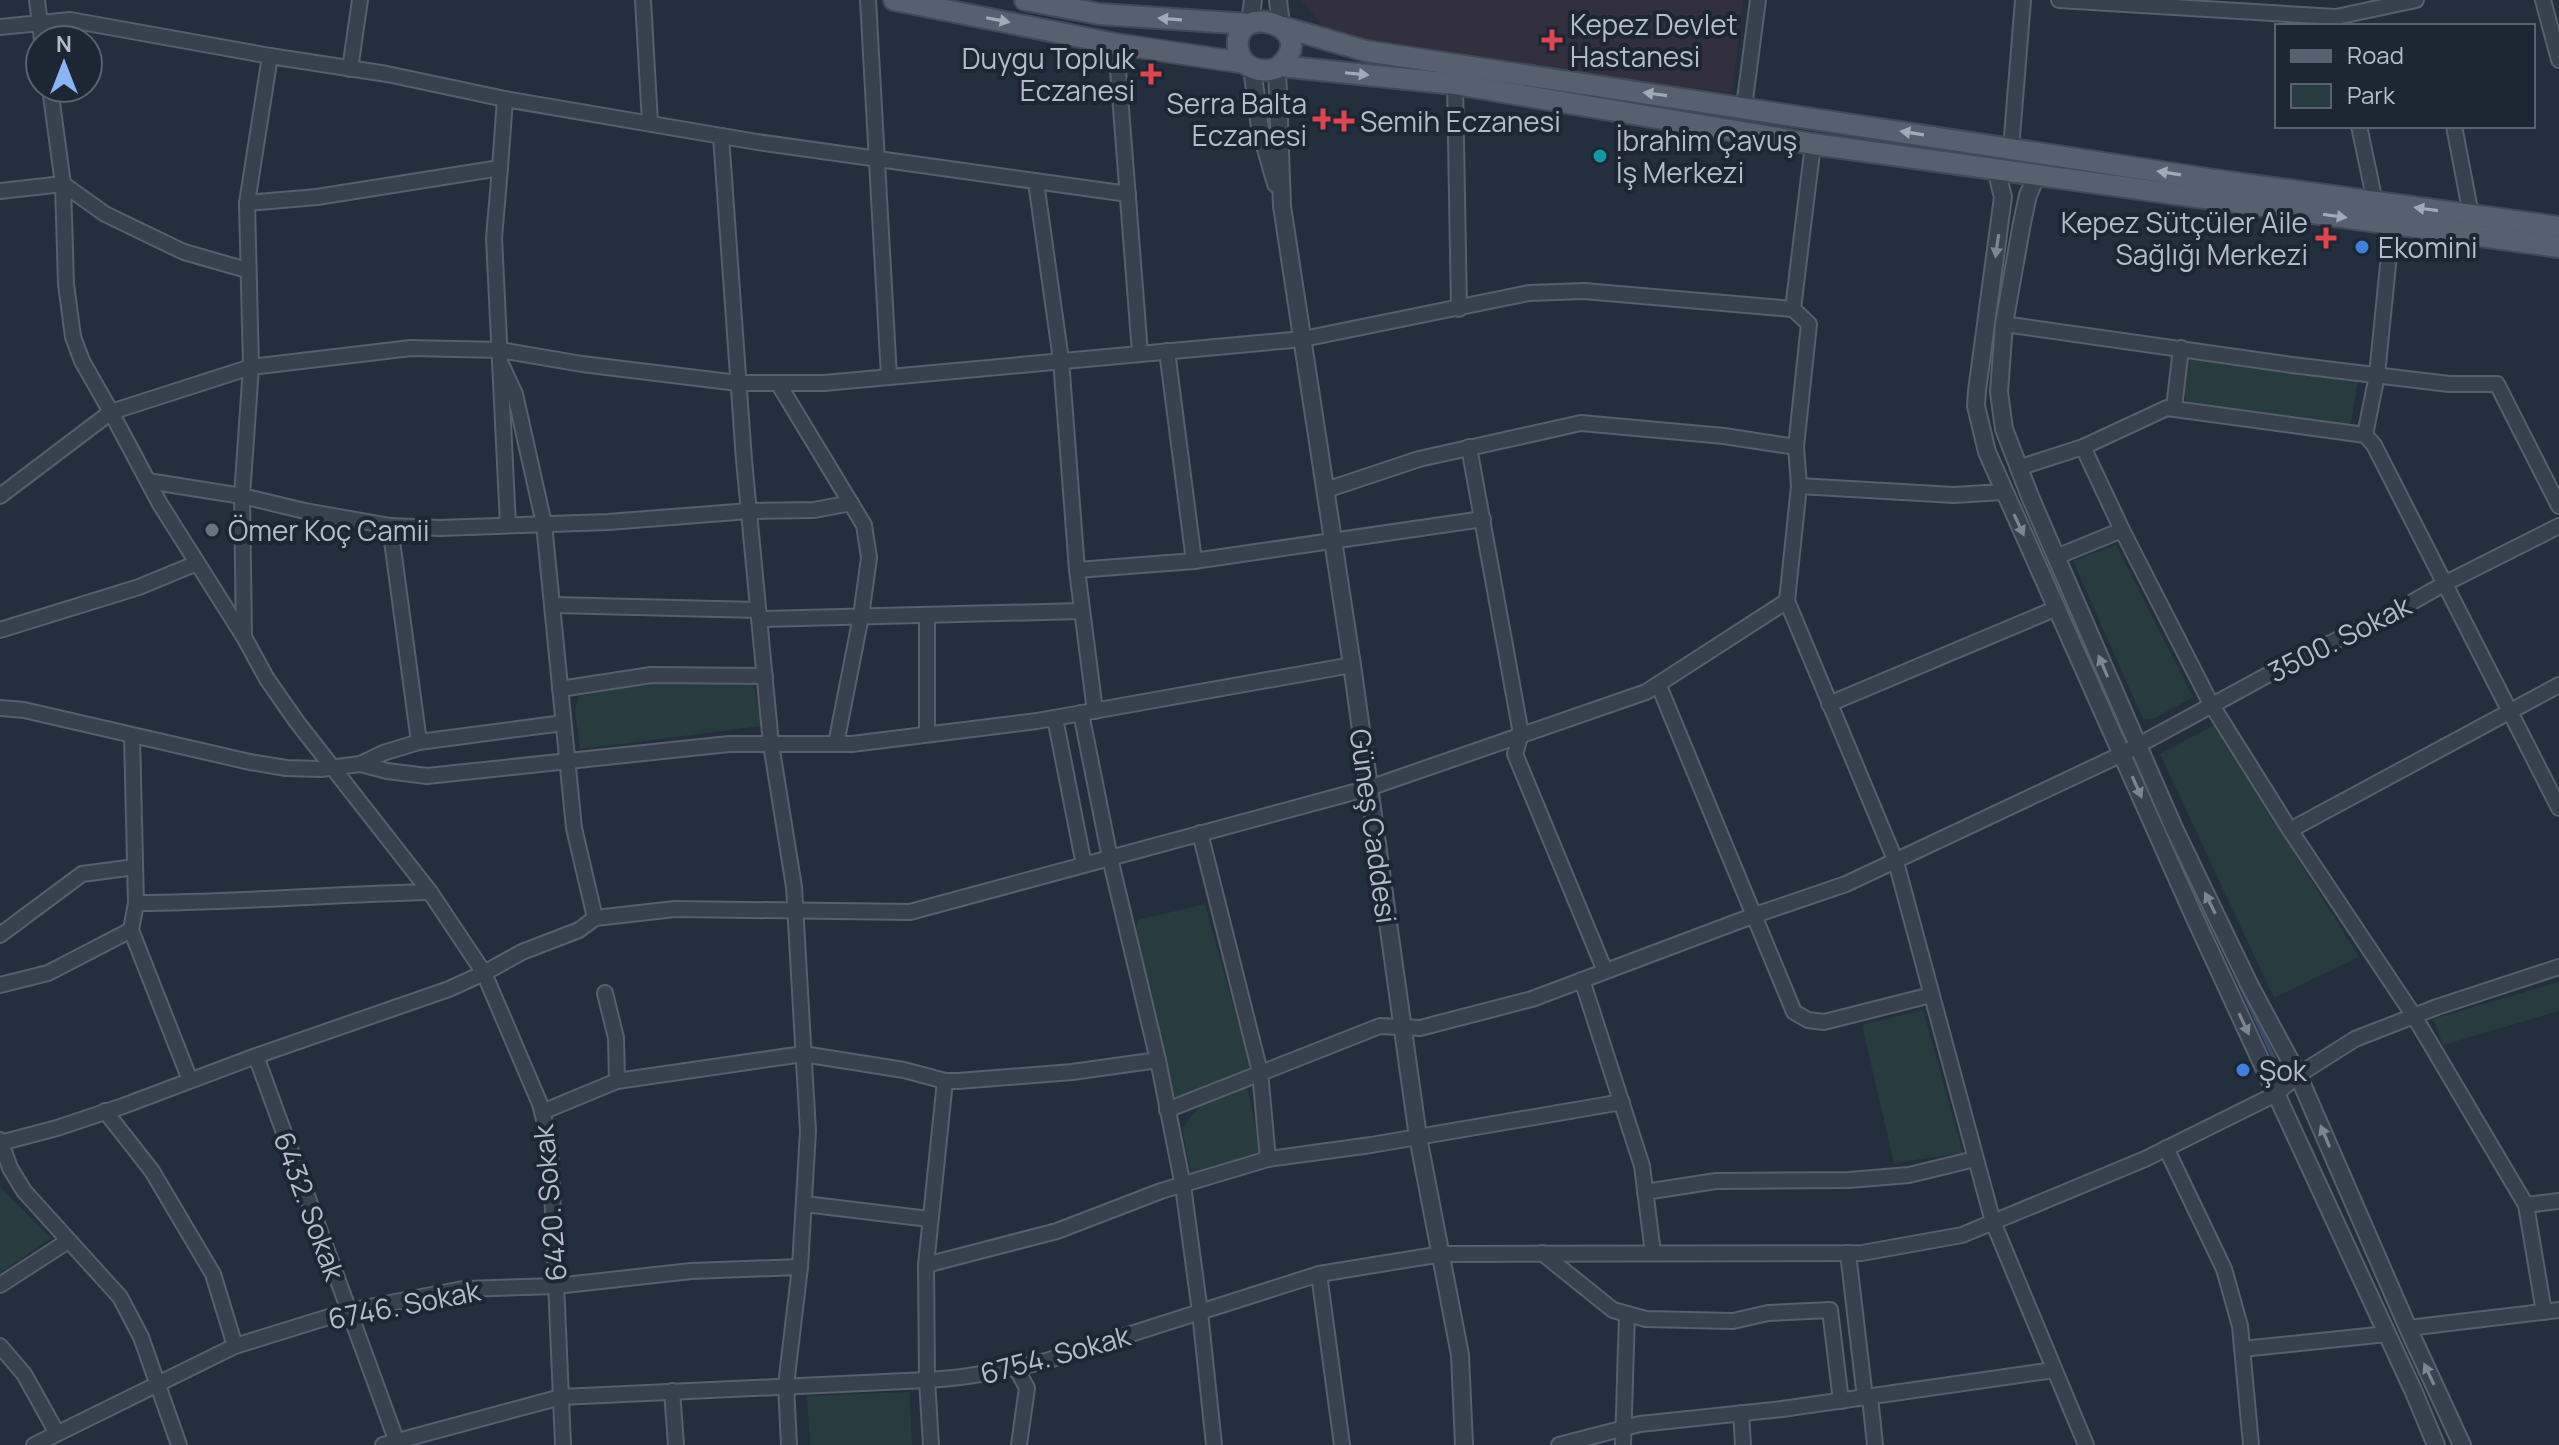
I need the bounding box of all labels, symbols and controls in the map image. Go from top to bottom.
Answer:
place label: Kepez Devlet Hastanesi [1570,5,1738,75]
one-way arrow [1157,12,1182,25]
one-way arrow [986,15,1011,27]
north arrow [24,24,104,104]
legend [2275,24,2535,128]
text: N [56,29,72,59]
marker: Kepez Devlet Hastanesi [1541,29,1563,51]
text: Road [2347,38,2404,71]
place label: Duygu Topluk Eczanesi [962,39,1136,109]
marker: Duygu Topluk Eczanesi [1142,65,1160,83]
one-way arrow [1345,67,1370,80]
text: Park [2347,78,2396,111]
place label: Serra Balta Eczanesi [1167,84,1307,154]
one-way arrow [1642,87,1667,100]
place label: Semih Eczanesi [1360,102,1561,140]
marker: Serra Balta Eczanesi [1314,110,1332,128]
marker: Semih Eczanesi [1335,112,1353,130]
place label: İbrahim Çavuş İş Merkezi [1616,121,1797,191]
one-way arrow [1899,126,1924,139]
marker: İbrahim Çavuş İş Merkezi [1591,147,1609,165]
one-way arrow [2156,166,2181,179]
one-way arrow [2413,202,2438,215]
place label: Kepez Sütçüler Aile Sağlığı Merkezi [2061,203,2308,273]
one-way arrow [2323,210,2348,223]
marker: Kepez Sütçüler Aile Sağlığı Merkezi [2315,227,2337,249]
place label: Ekomini [2378,228,2478,266]
one-way arrow [1990,234,2003,259]
marker: Ekomini [2353,238,2371,256]
place label: Ömer Koç Camii [228,511,430,549]
one-way arrow [2012,513,2025,536]
marker: Ömer Koç Camii [203,521,221,539]
street label: 3500. Sokak [2261,585,2418,690]
one-way arrow [2097,654,2110,678]
street label: Güneş Caddesi [1342,726,1406,926]
one-way arrow [2130,776,2143,799]
one-way arrow [2203,891,2217,914]
one-way arrow [2237,1013,2251,1036]
place label: Şok [2259,1051,2308,1089]
marker: Şok [2234,1061,2252,1079]
street label: 6420. Sokak [523,1122,575,1283]
one-way arrow [2318,1124,2331,1148]
street label: 6432. Sokak [266,1127,355,1286]
street label: 6746. Sokak [325,1270,484,1337]
street label: 6754. Sokak [976,1316,1135,1392]
one-way arrow [2422,1362,2436,1386]

